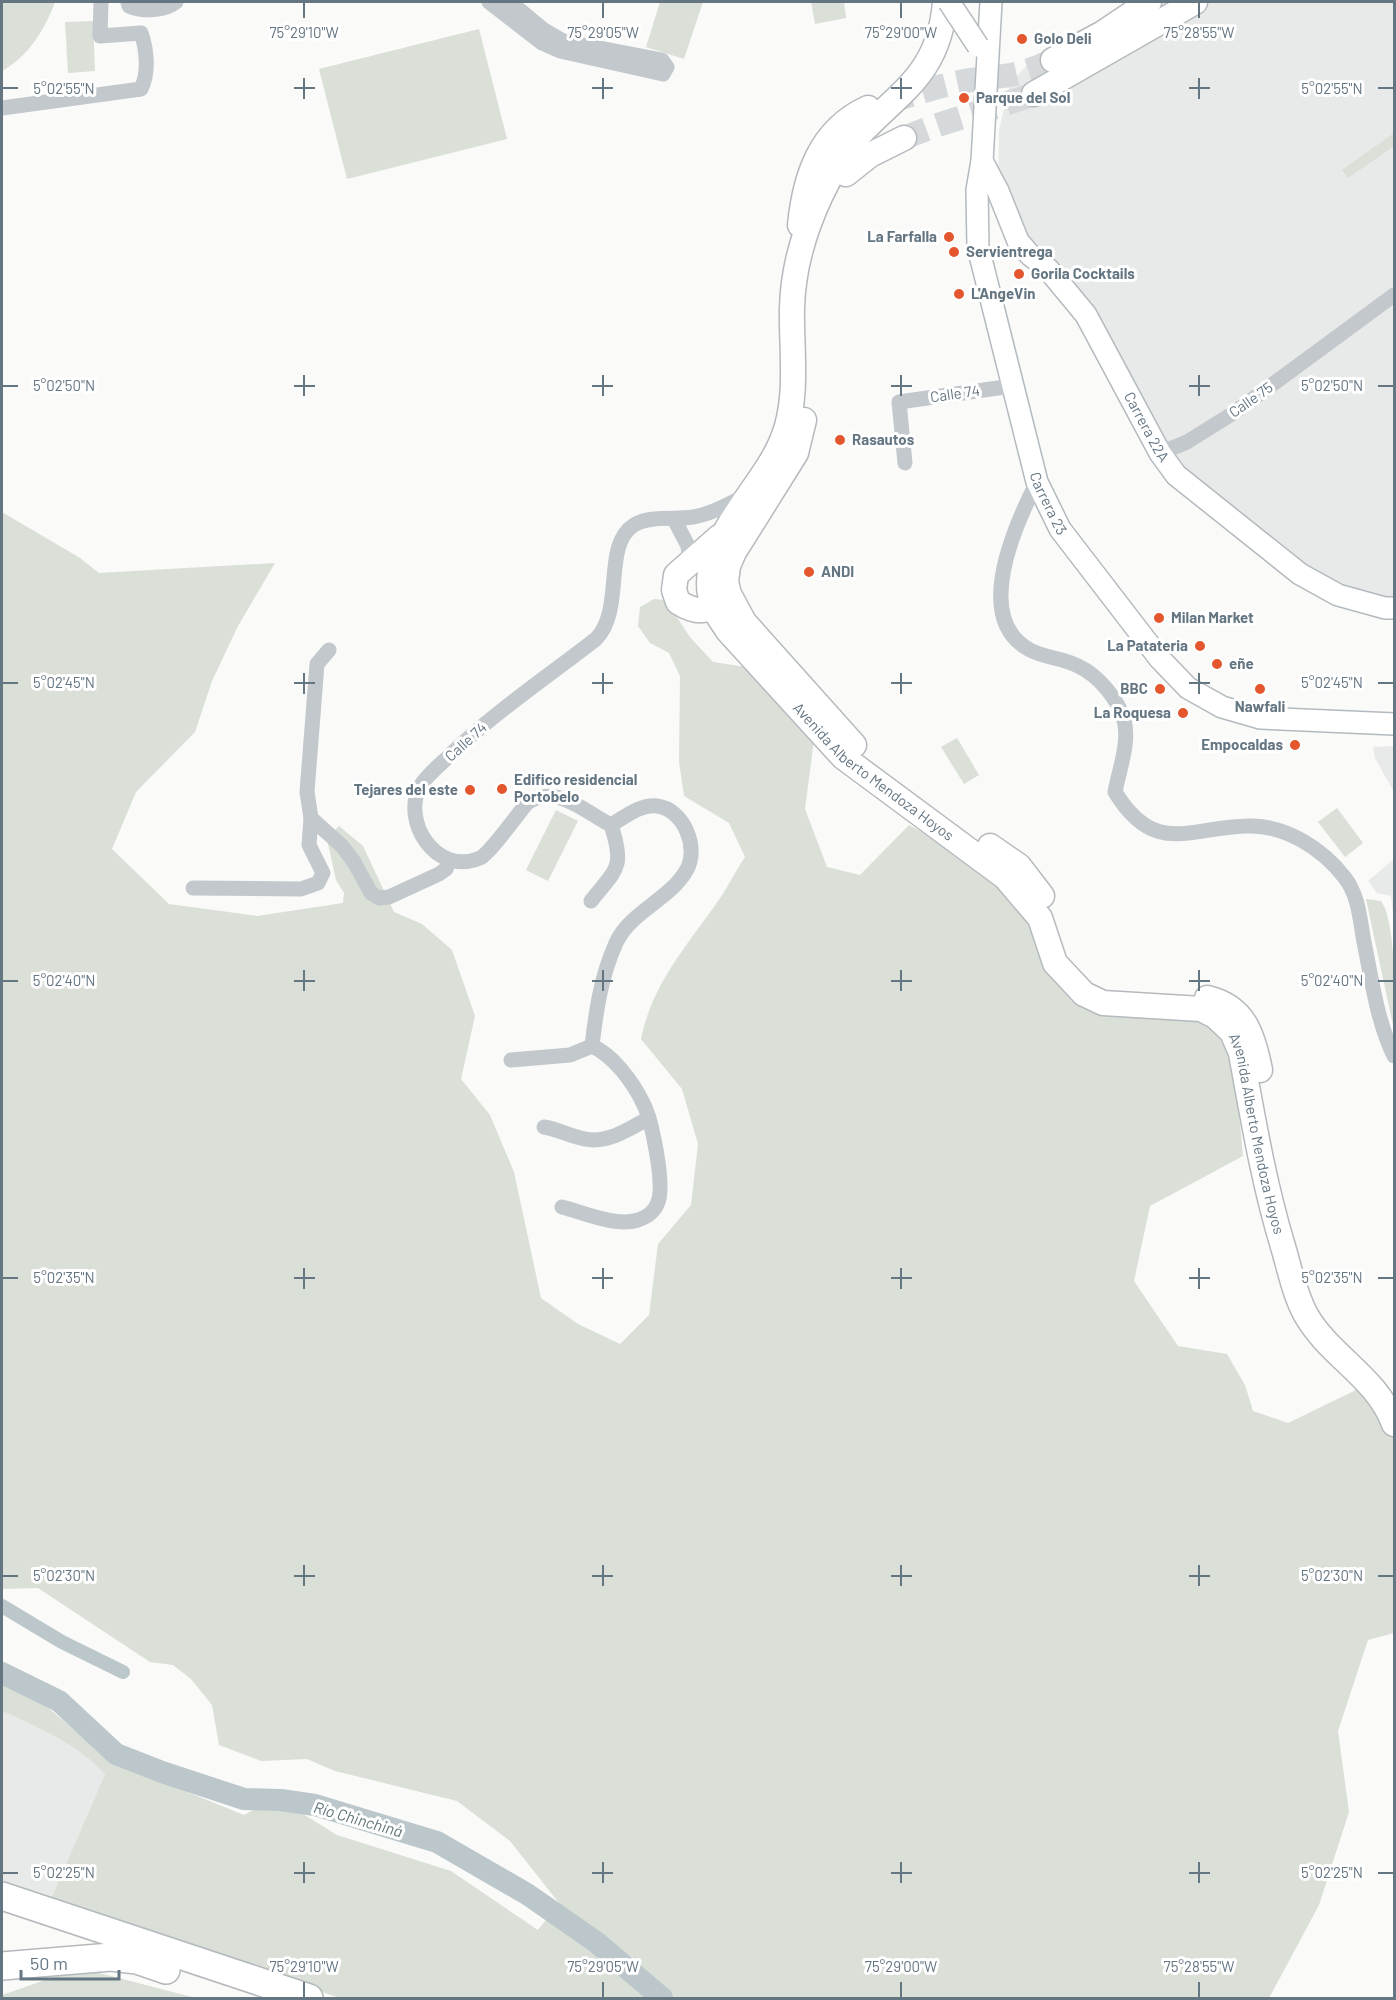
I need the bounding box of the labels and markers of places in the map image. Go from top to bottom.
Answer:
place label: Golo Deli [1034,29,1092,47]
marker: Golo Deli [1015,32,1029,46]
place label: Parque del Sol [976,88,1070,106]
marker: Parque del Sol [957,91,971,105]
place label: La Farfalla [867,227,937,245]
marker: La Farfalla [942,230,956,244]
place label: Servientrega [966,242,1053,260]
marker: Servientrega [947,245,961,259]
place label: Gorila Cocktails [1031,264,1135,282]
marker: Gorila Cocktails [1012,267,1026,281]
place label: L'AngeVin [971,284,1035,302]
marker: L'AngeVin [952,287,966,301]
place label: Rasautos [852,430,915,448]
marker: Rasautos [833,433,847,447]
place label: ANDI [821,562,854,580]
marker: ANDI [802,565,816,579]
place label: Milan Market [1171,608,1254,626]
marker: Milan Market [1152,611,1166,625]
place label: La Patateria [1107,636,1188,654]
marker: La Patateria [1193,639,1207,653]
place label: eñe [1229,654,1254,672]
marker: eñe [1210,657,1224,671]
place label: BBC [1120,679,1148,697]
marker: BBC [1153,682,1167,696]
marker: Nawfali [1253,682,1267,696]
place label: Nawfali [1235,697,1285,715]
place label: La Roquesa [1094,703,1171,721]
marker: La Roquesa [1176,706,1190,720]
place label: Empocaldas [1201,735,1283,753]
marker: Empocaldas [1288,738,1302,752]
place label: Edifico residencial Portobelo [514,770,637,805]
place label: Tejares del este [354,780,458,798]
marker: Edifico residencial Portobelo [495,782,509,796]
marker: Tejares del este [463,783,477,797]

